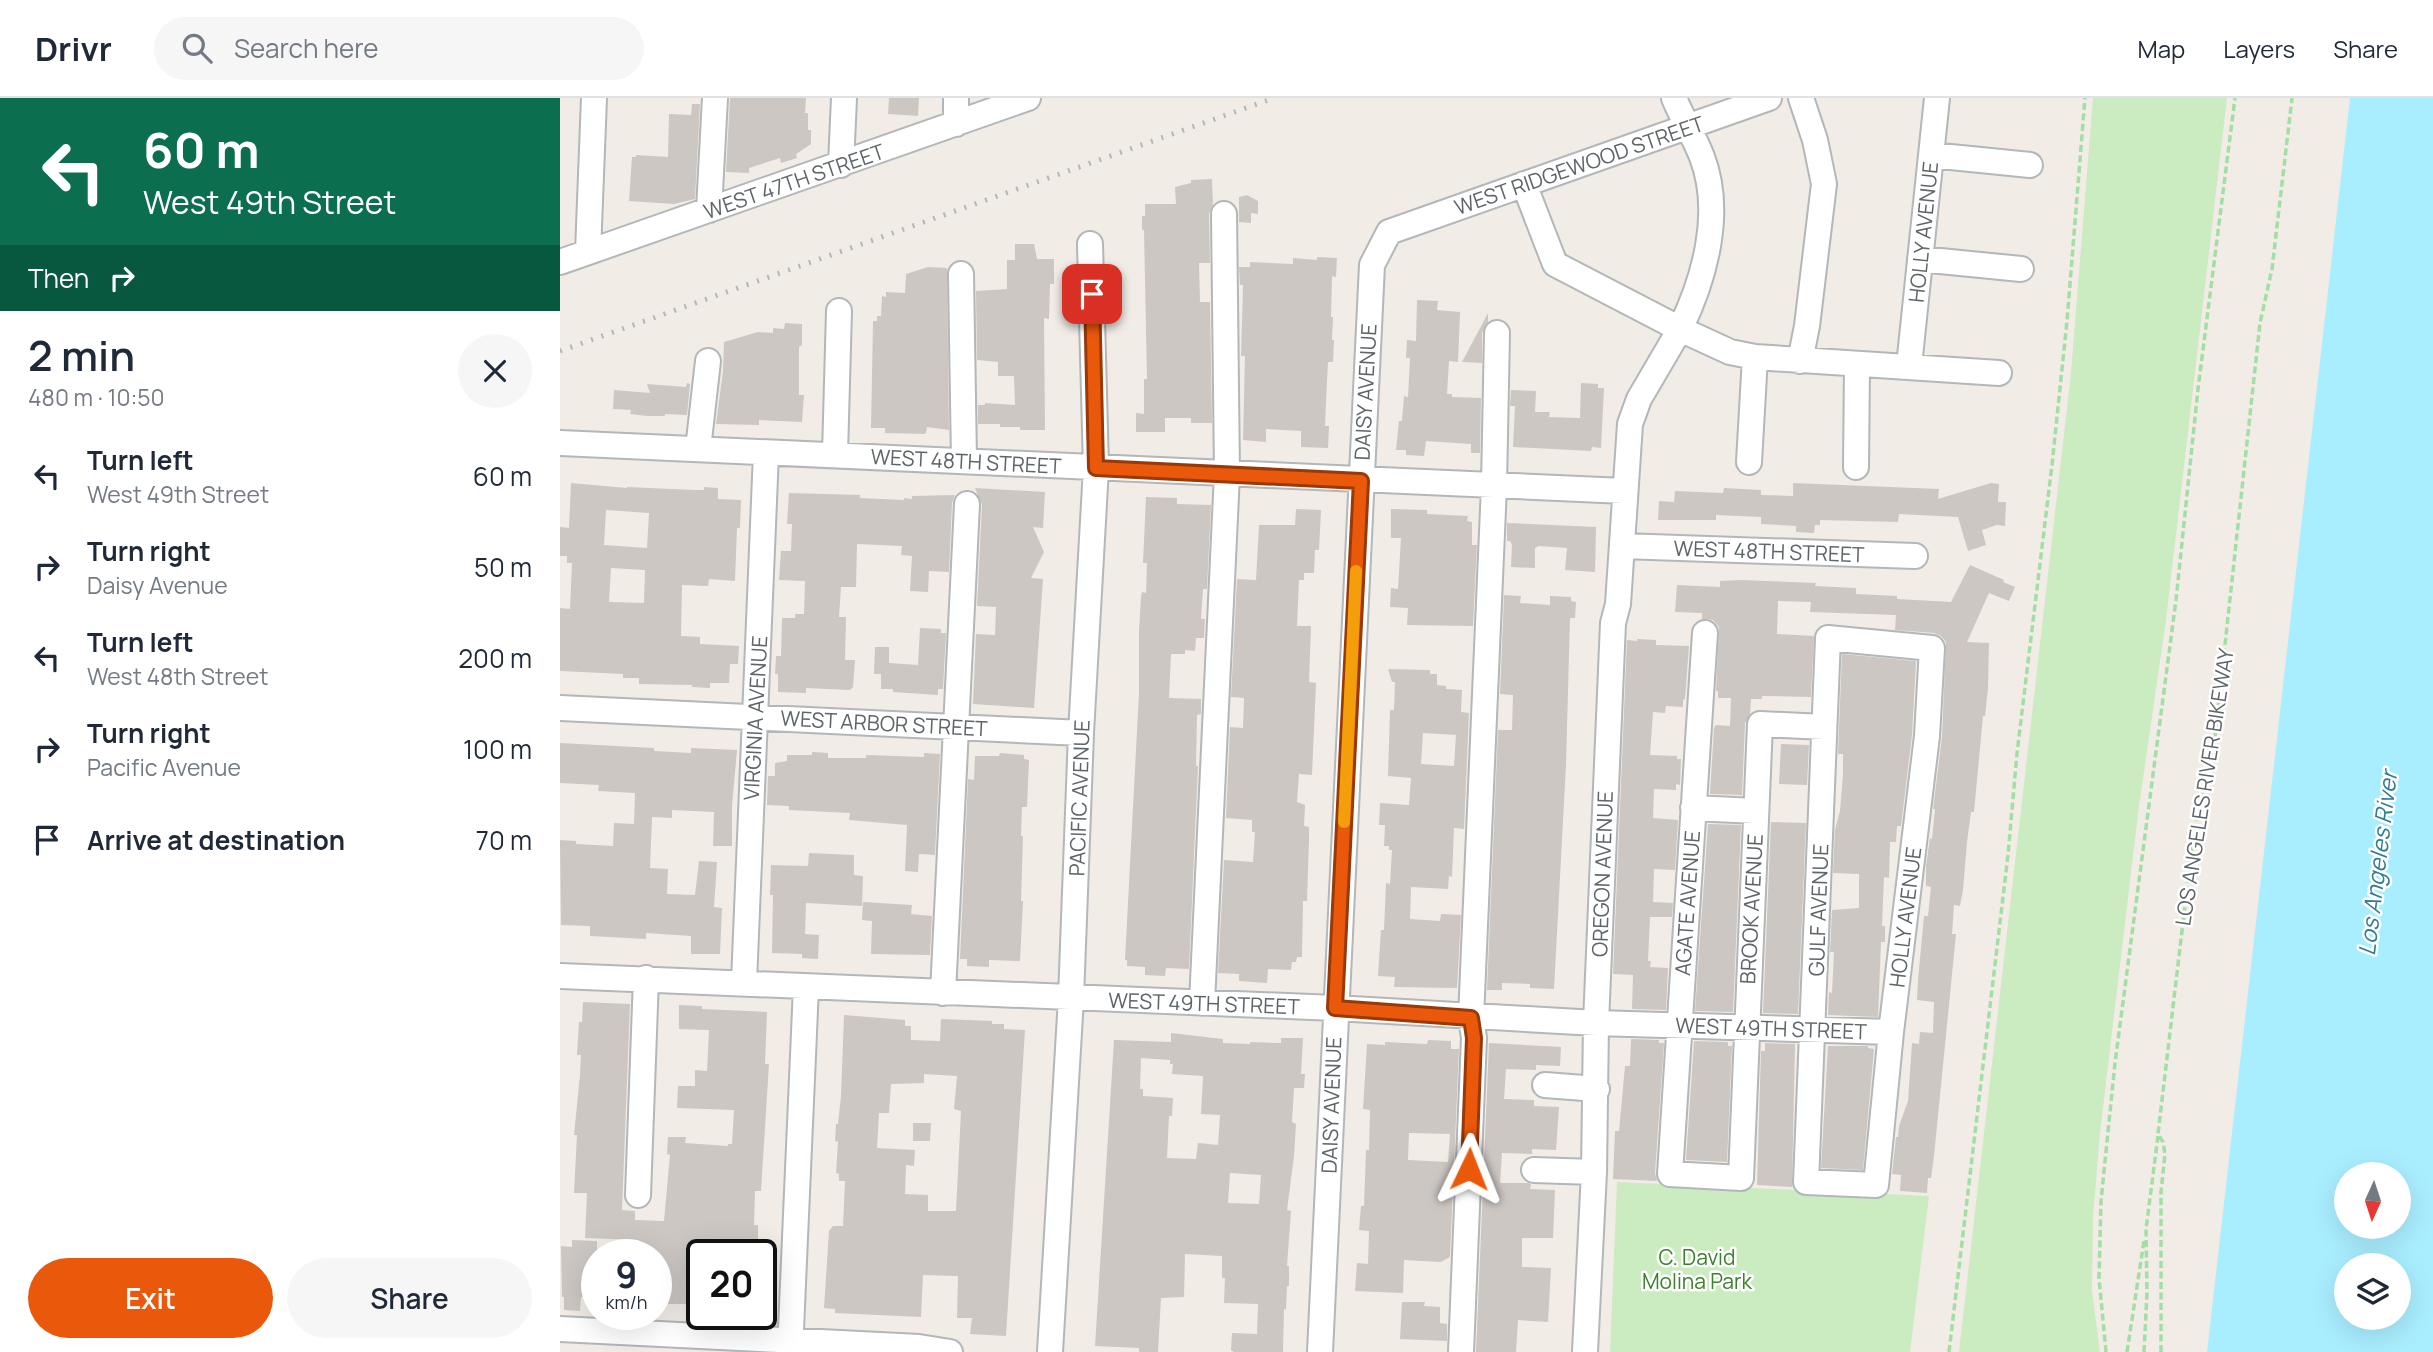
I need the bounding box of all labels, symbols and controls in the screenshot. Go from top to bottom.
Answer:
search box [154,17,644,80]
text: Drivr [35,26,112,71]
icon: search [178,29,216,67]
text: Search here [234,30,378,66]
text: Map [2138,32,2185,65]
text: Layers [2223,32,2295,65]
text: Share [2333,32,2398,65]
street label: WEST RIDGEWOOD STREET [1450,109,1708,221]
text: 60 m [143,116,260,183]
icon: left [28,126,119,217]
street label: WEST 47TH STREET [700,137,888,225]
street label: HOLLY AVENUE [1902,160,1944,304]
text: West 49th Street [143,180,396,224]
icon: right [103,259,141,297]
text: Then [28,260,89,296]
pin [1062,264,1122,324]
icon: arrive [1073,275,1111,313]
street label: DAISY AVENUE [1347,323,1383,461]
text: 2 min [28,326,135,384]
button: close [458,334,532,408]
text: 480 m · 10:50 [28,381,165,413]
text: Turn left [87,442,194,478]
street label: WEST 48TH STREET [870,442,1063,480]
icon: left [28,457,66,495]
text: 60 m [473,458,532,494]
text: West 49th Street [87,478,269,510]
text: Turn right [87,533,211,569]
street label: WEST 48TH STREET [1673,534,1865,568]
icon: right [28,548,66,586]
text: 50 m [474,549,532,585]
text: Daisy Avenue [87,569,228,601]
text: Turn left [87,624,194,660]
street label: VIRGINIA AVENUE [737,635,773,801]
icon: left [28,639,66,677]
text: 200 m [458,640,532,676]
street label: LOS ANGELES RIVER BIKEWAY [2168,646,2240,928]
text: West 48th Street [87,660,268,692]
street label: WEST ARBOR STREET [780,704,989,742]
text: Turn right [87,715,211,751]
street label: PACIFIC AVENUE [1062,719,1096,877]
icon: right [28,730,66,768]
text: 100 m [463,731,532,767]
text: Pacific Avenue [87,751,241,783]
water label: Los Angeles River [2350,766,2405,957]
street label: OREGON AVENUE [1585,791,1619,957]
icon: arrive [28,821,66,859]
text: Arrive at destination [87,822,345,858]
text: 70 m [476,822,532,858]
street label: AGATE AVENUE [1668,829,1706,977]
street label: BROOK AVENUE [1733,833,1769,985]
street label: GULF AVENUE [1802,843,1834,977]
street label: HOLLY AVENUE [1882,845,1928,989]
street label: WEST 49TH STREET [1108,986,1301,1020]
street label: WEST 49TH STREET [1675,1011,1868,1045]
street label: DAISY AVENUE [1315,1036,1347,1174]
position arrow [1432,1132,1506,1206]
north arrow [2334,1162,2412,1239]
map controls [2334,1162,2411,1330]
speed limit sign: 20 [686,1239,777,1330]
park label: C. David Molina Park [1642,1243,1753,1295]
text: 9 [616,1251,637,1299]
button: layers [2334,1253,2411,1330]
button: Exit [28,1258,273,1338]
button: Share [287,1258,532,1338]
text: km/h [606,1290,647,1314]

